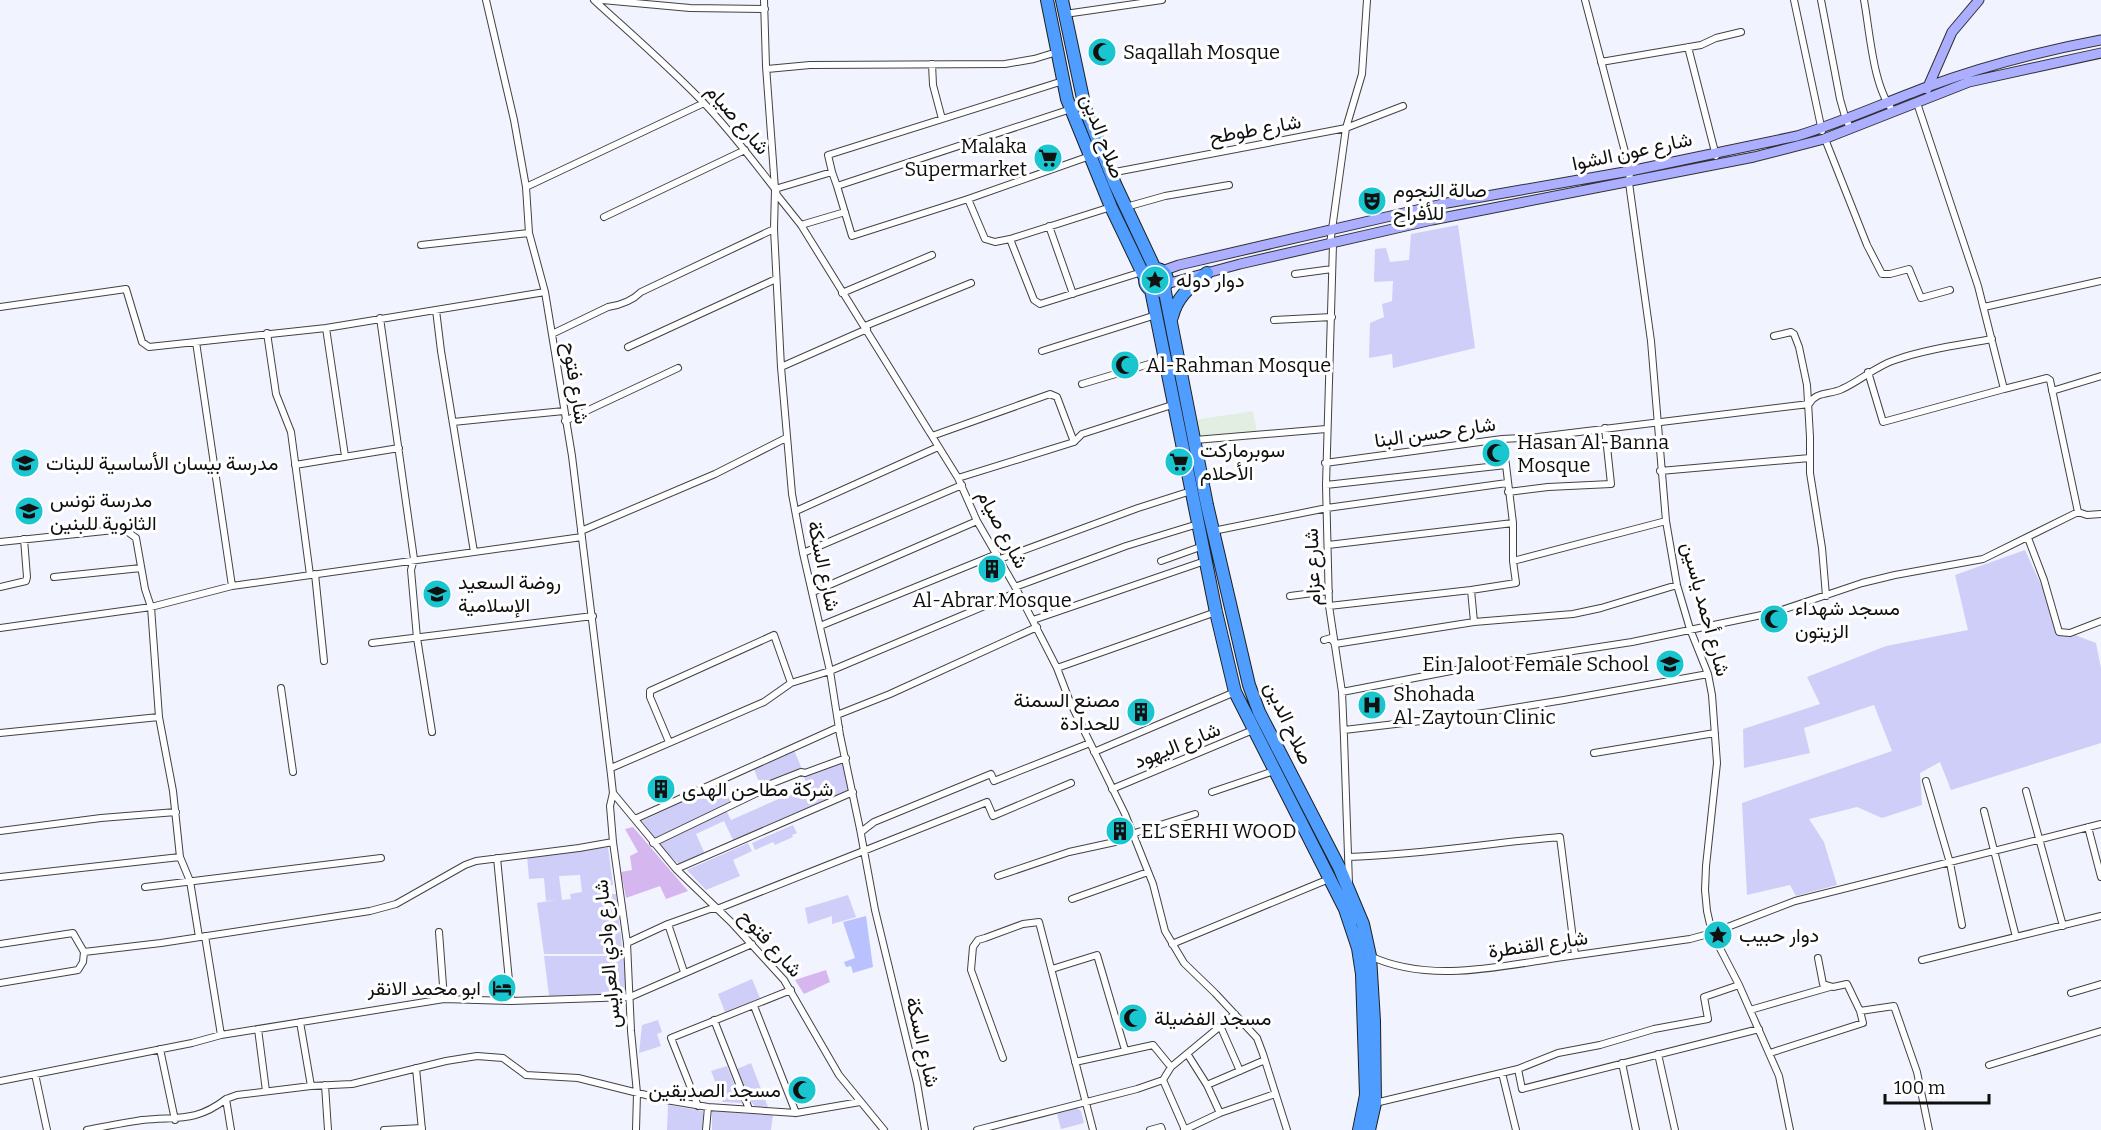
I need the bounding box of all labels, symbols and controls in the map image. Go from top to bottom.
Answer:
mosque icon: Saqallah Mosque [1086,36,1118,68]
place label: Saqallah Mosque [1123,40,1280,64]
street label: شارع صيام [699,79,775,160]
street label: صلاح الدين [1074,90,1130,182]
street label: شارع طوطح [1207,109,1303,151]
street label: شارع عون الشوا [1570,127,1695,177]
place label: Malaka Supermarket [904,134,1027,181]
supermarket icon: Malaka Supermarket [1032,142,1064,174]
place label: صالة النجوم للأفراح [1393,178,1487,227]
theatre icon: صالة النجوم للأفراح [1356,185,1388,217]
place icon: دوار دوله [1139,264,1171,296]
place label: دوار دوله [1176,268,1245,293]
street label: شارع فتوح [556,340,594,426]
mosque icon: Al-Rahman Mosque [1109,349,1141,381]
place label: Al-Rahman Mosque [1146,353,1331,377]
street label: شارع حسن البنا [1373,412,1497,454]
place label: Hasan Al-Banna Mosque [1517,430,1669,477]
mosque icon: Hasan Al-Banna Mosque [1480,437,1512,469]
place label: سوبرماركت الأحلام [1200,438,1285,486]
supermarket icon: سوبرماركت الأحلام [1163,446,1195,478]
school or university icon: مدرسة بيسان الأساسية للبنات [9,447,41,479]
place label: مدرسة بيسان الأساسية للبنات [46,451,278,476]
street label: شارع صيام [971,486,1034,573]
place label: مدرسة تونس الثانوية للبنين [50,488,157,536]
school or university icon: مدرسة تونس الثانوية للبنين [13,495,45,527]
street label: شارع السكة [801,518,845,614]
street label: شارع عزام [1299,528,1327,606]
street label: شارع أحمد ياسين [1675,539,1735,679]
building icon: Al-Abrar Mosque [976,553,1008,585]
place label: روضة السعيد الإسلامية [458,570,561,618]
school or university icon: روضة السعيد الإسلامية [421,578,453,610]
place label: Al-Abrar Mosque [912,588,1072,612]
place label: مسجد شهداء الزيتون [1795,596,1900,644]
mosque icon: مسجد شهداء الزيتون [1758,603,1790,635]
school or university icon: Ein Jaloot Female School [1654,648,1686,680]
place label: Ein Jaloot Female School [1422,652,1649,676]
street label: صلاح الدين [1258,678,1319,769]
place label: Shohada Al-Zaytoun Clinic [1393,682,1556,729]
place label: مصنع السمنة للحدادة [1014,688,1120,735]
hospital icon: Shohada Al-Zaytoun Clinic [1356,689,1388,721]
building icon: مصنع السمنة للحدادة [1125,696,1157,728]
street label: شارع اليهود [1130,717,1225,775]
building icon: شركة مطاحن الهدى [645,773,677,805]
place label: شركة مطاحن الهدى [682,777,833,802]
building icon: EL SERHI WOOD [1104,815,1136,847]
place label: EL SERHI WOOD [1141,819,1297,843]
street label: شارع وادي العرايس [589,878,630,1029]
street label: شارع فتوح [733,904,808,983]
place icon: دوار حبيب [1702,919,1734,951]
place label: دوار حبيب [1739,923,1819,948]
street label: شارع القنطرة [1487,925,1590,965]
hotel icon: ابو محمد الانقر [486,972,518,1004]
place label: ابو محمد الانقر [367,976,481,1001]
street label: شارع السكة [899,994,945,1090]
mosque icon: مسجد الفضيلة [1117,1002,1149,1034]
place label: مسجد الفضيلة [1154,1006,1271,1030]
scale bar [1885,1067,1988,1105]
mosque icon: مسجد الصديقين [786,1074,818,1106]
text: 100 m [1894,1077,1945,1099]
place label: مسجد الصديقين [648,1078,781,1102]

